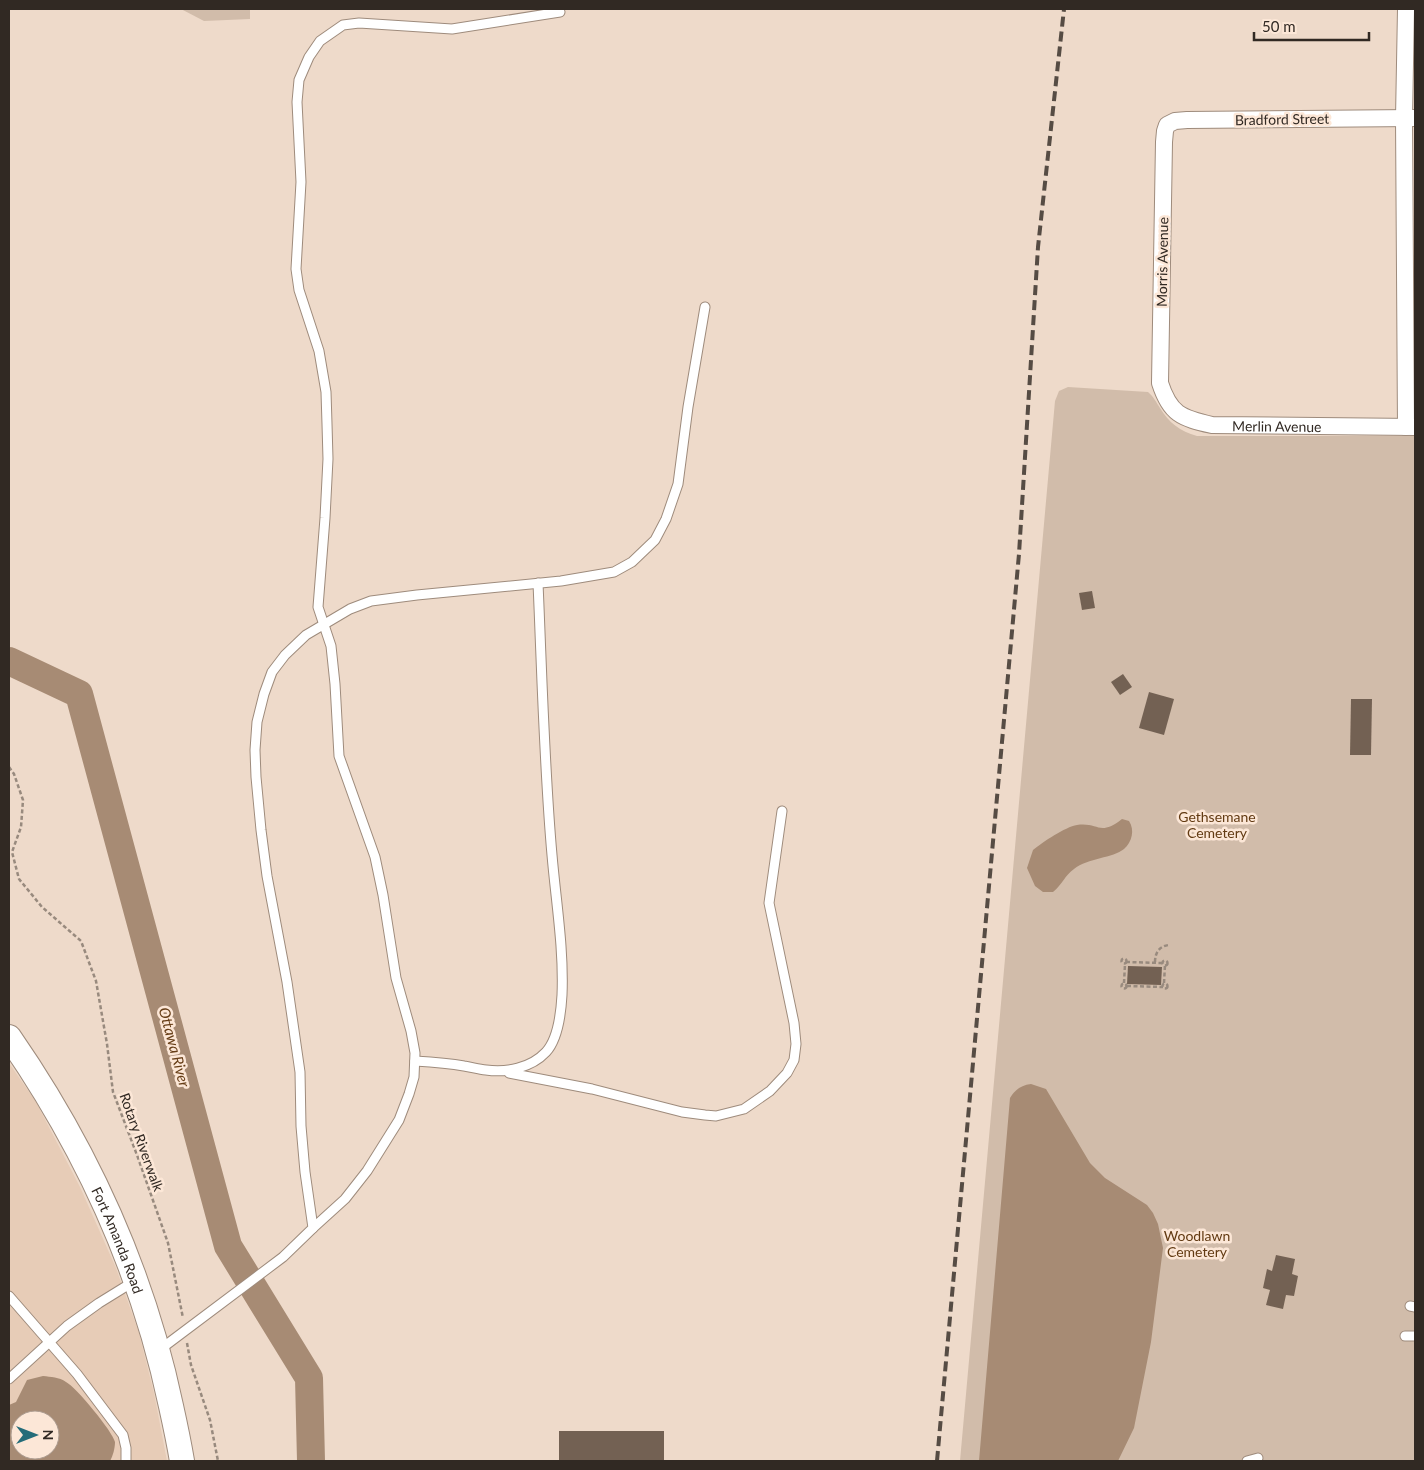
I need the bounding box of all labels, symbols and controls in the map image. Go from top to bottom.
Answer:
scale bar [1254,10,1369,42]
text: 50 m [1262,17,1296,35]
street label: Bradford Street [1235,110,1329,128]
street label: Morris Avenue [1153,217,1171,307]
street label: Merlin Avenue [1232,417,1322,435]
park label: Gethsemane Cemetery [1178,808,1256,841]
water label: Ottawa River [156,1005,195,1090]
street label: Rotary Riverwalk [116,1090,168,1194]
street label: Fort Amanda Road [89,1184,148,1295]
park label: Woodlawn Cemetery [1164,1227,1230,1260]
north arrow [10,1410,60,1460]
text: N [40,1430,57,1440]

